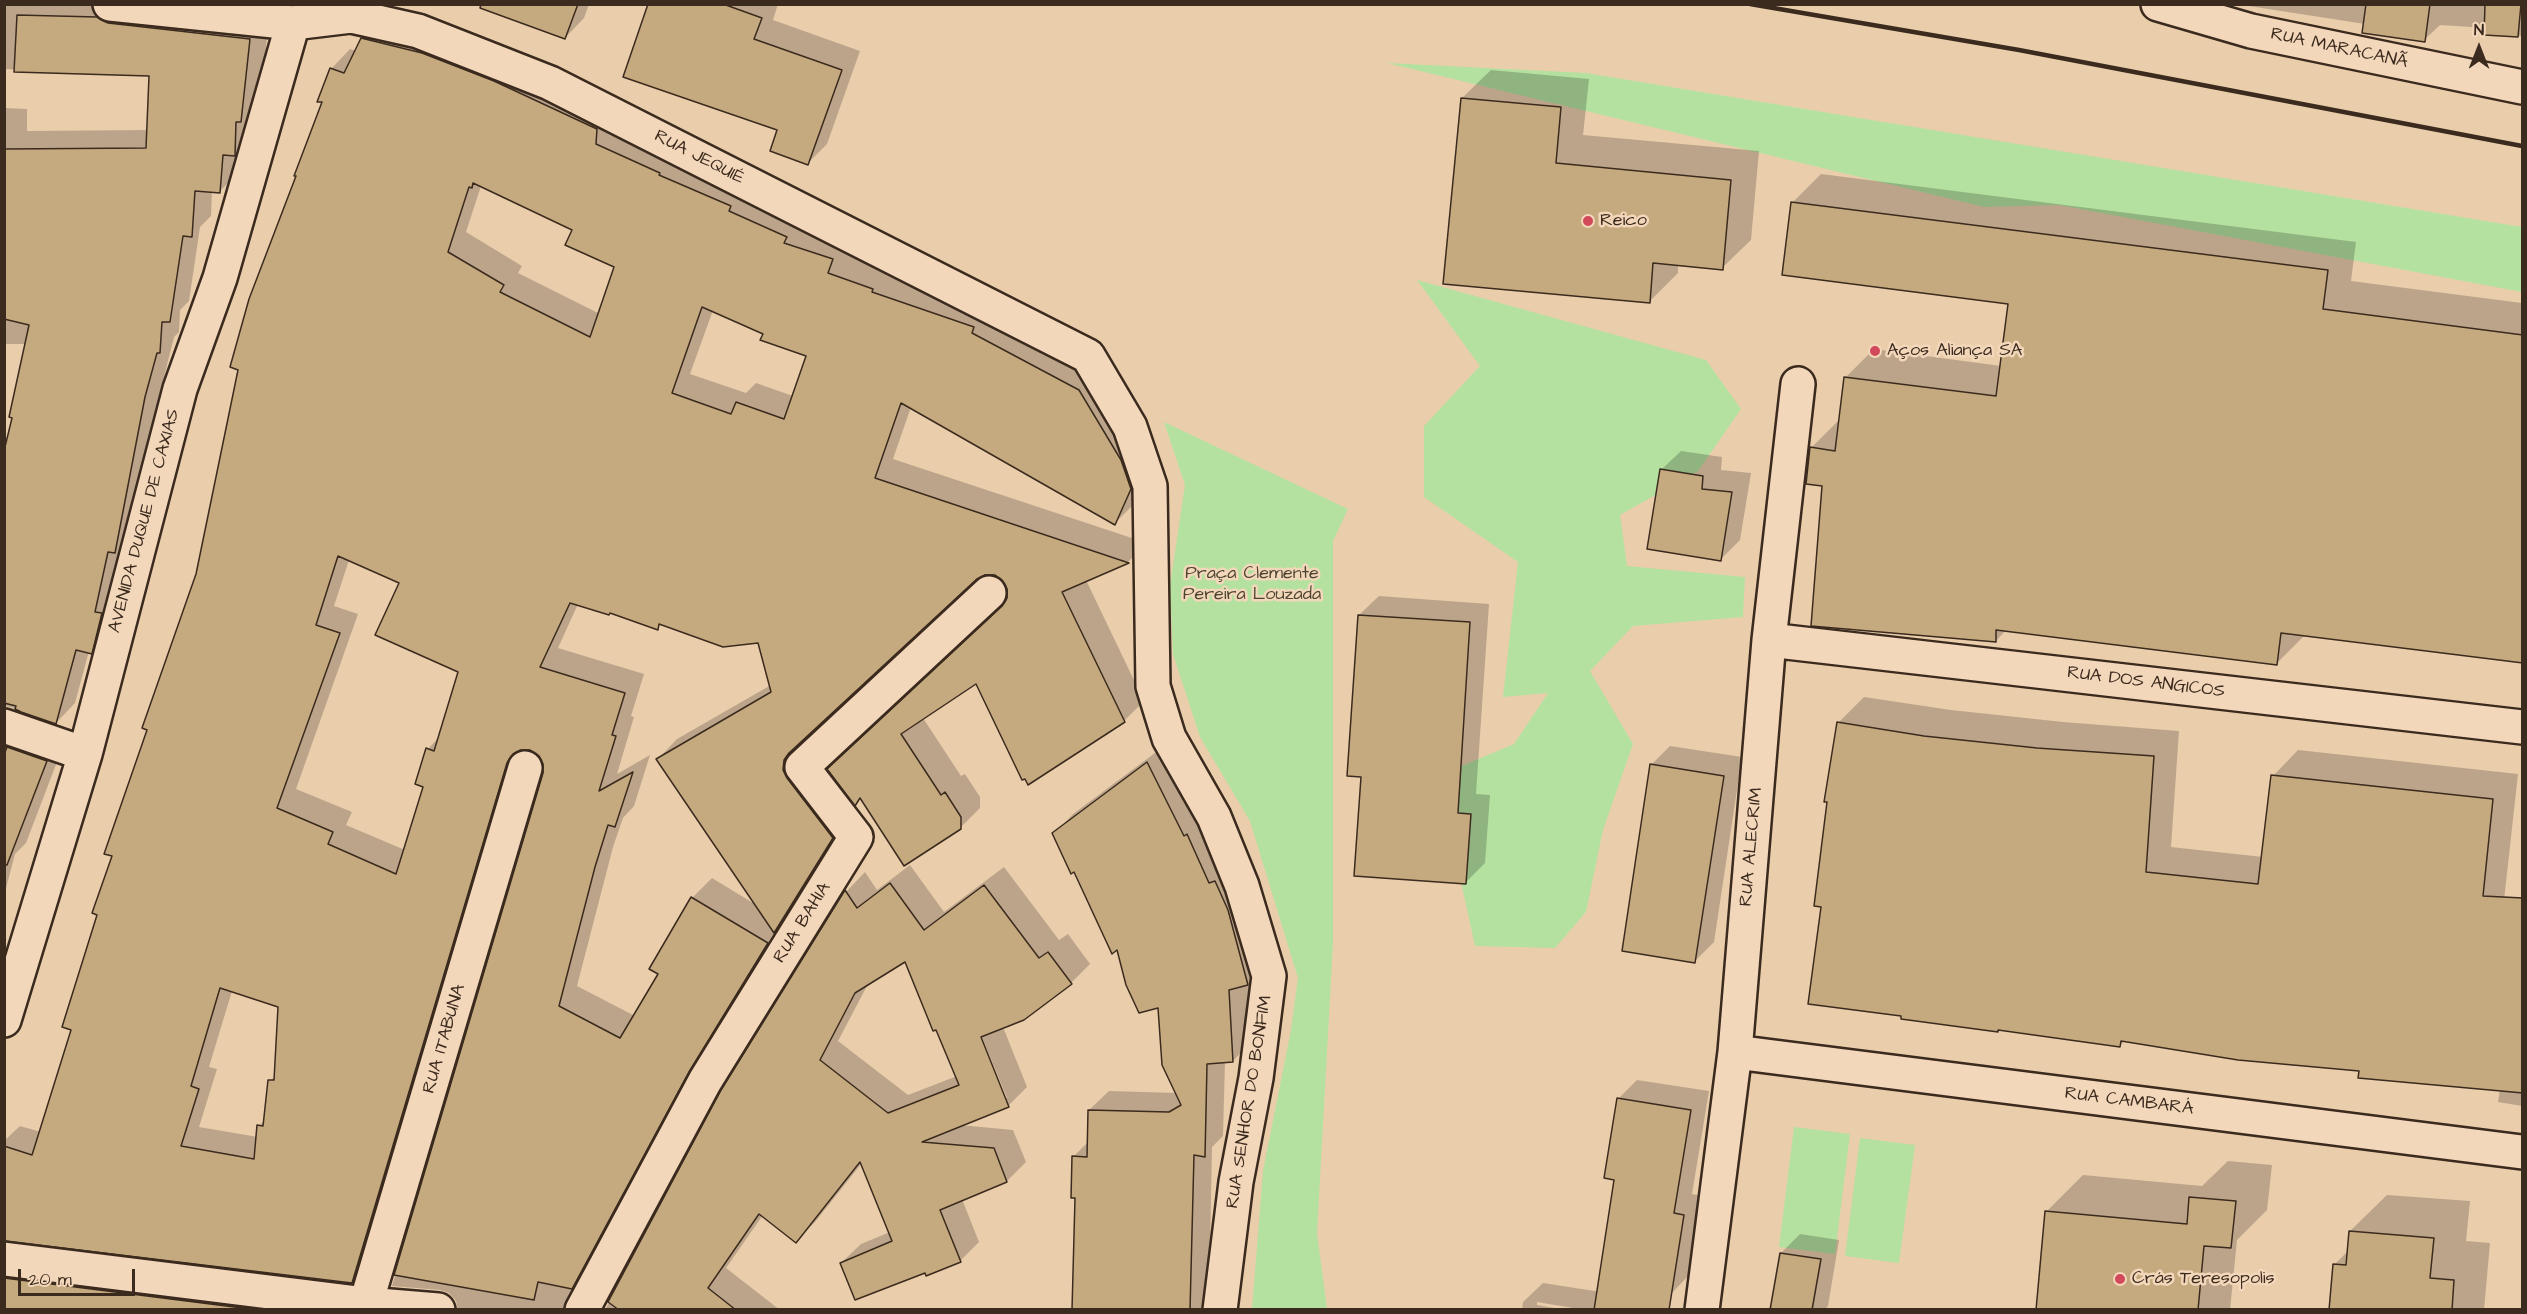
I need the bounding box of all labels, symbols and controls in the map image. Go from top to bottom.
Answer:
north arrow [2449,18,2509,78]
text: N [2474,19,2484,41]
street label: RUA MARACANÃ [2269,24,2409,74]
street label: RUA JEQUIÉ [650,126,748,190]
place label: Reico [1600,210,1647,232]
marker: Reico [1581,214,1595,228]
place label: Aços Aliança SA [1887,340,2022,362]
marker: Aços Aliança SA [1868,344,1882,358]
street label: AVENIDA DUQUE DE CAXIAS [105,407,185,635]
park label: Praça Clemente Pereira Louzada [1183,563,1321,606]
street label: RUA DOS ANGICOS [2066,663,2226,703]
street label: RUA ALECRIM [1736,787,1768,907]
street label: RUA BAHIA [770,879,836,967]
street label: RUA ITABUNA [419,982,471,1096]
street label: RUA SENHOR DO BONFIM [1222,994,1278,1210]
street label: RUA CAMBARÁ [2063,1083,2195,1121]
scale bar [21,1257,138,1295]
text: 20 m [29,1267,72,1292]
place label: Crás Teresopolis [2132,1268,2275,1290]
marker: Crás Teresopolis [2113,1272,2127,1286]

